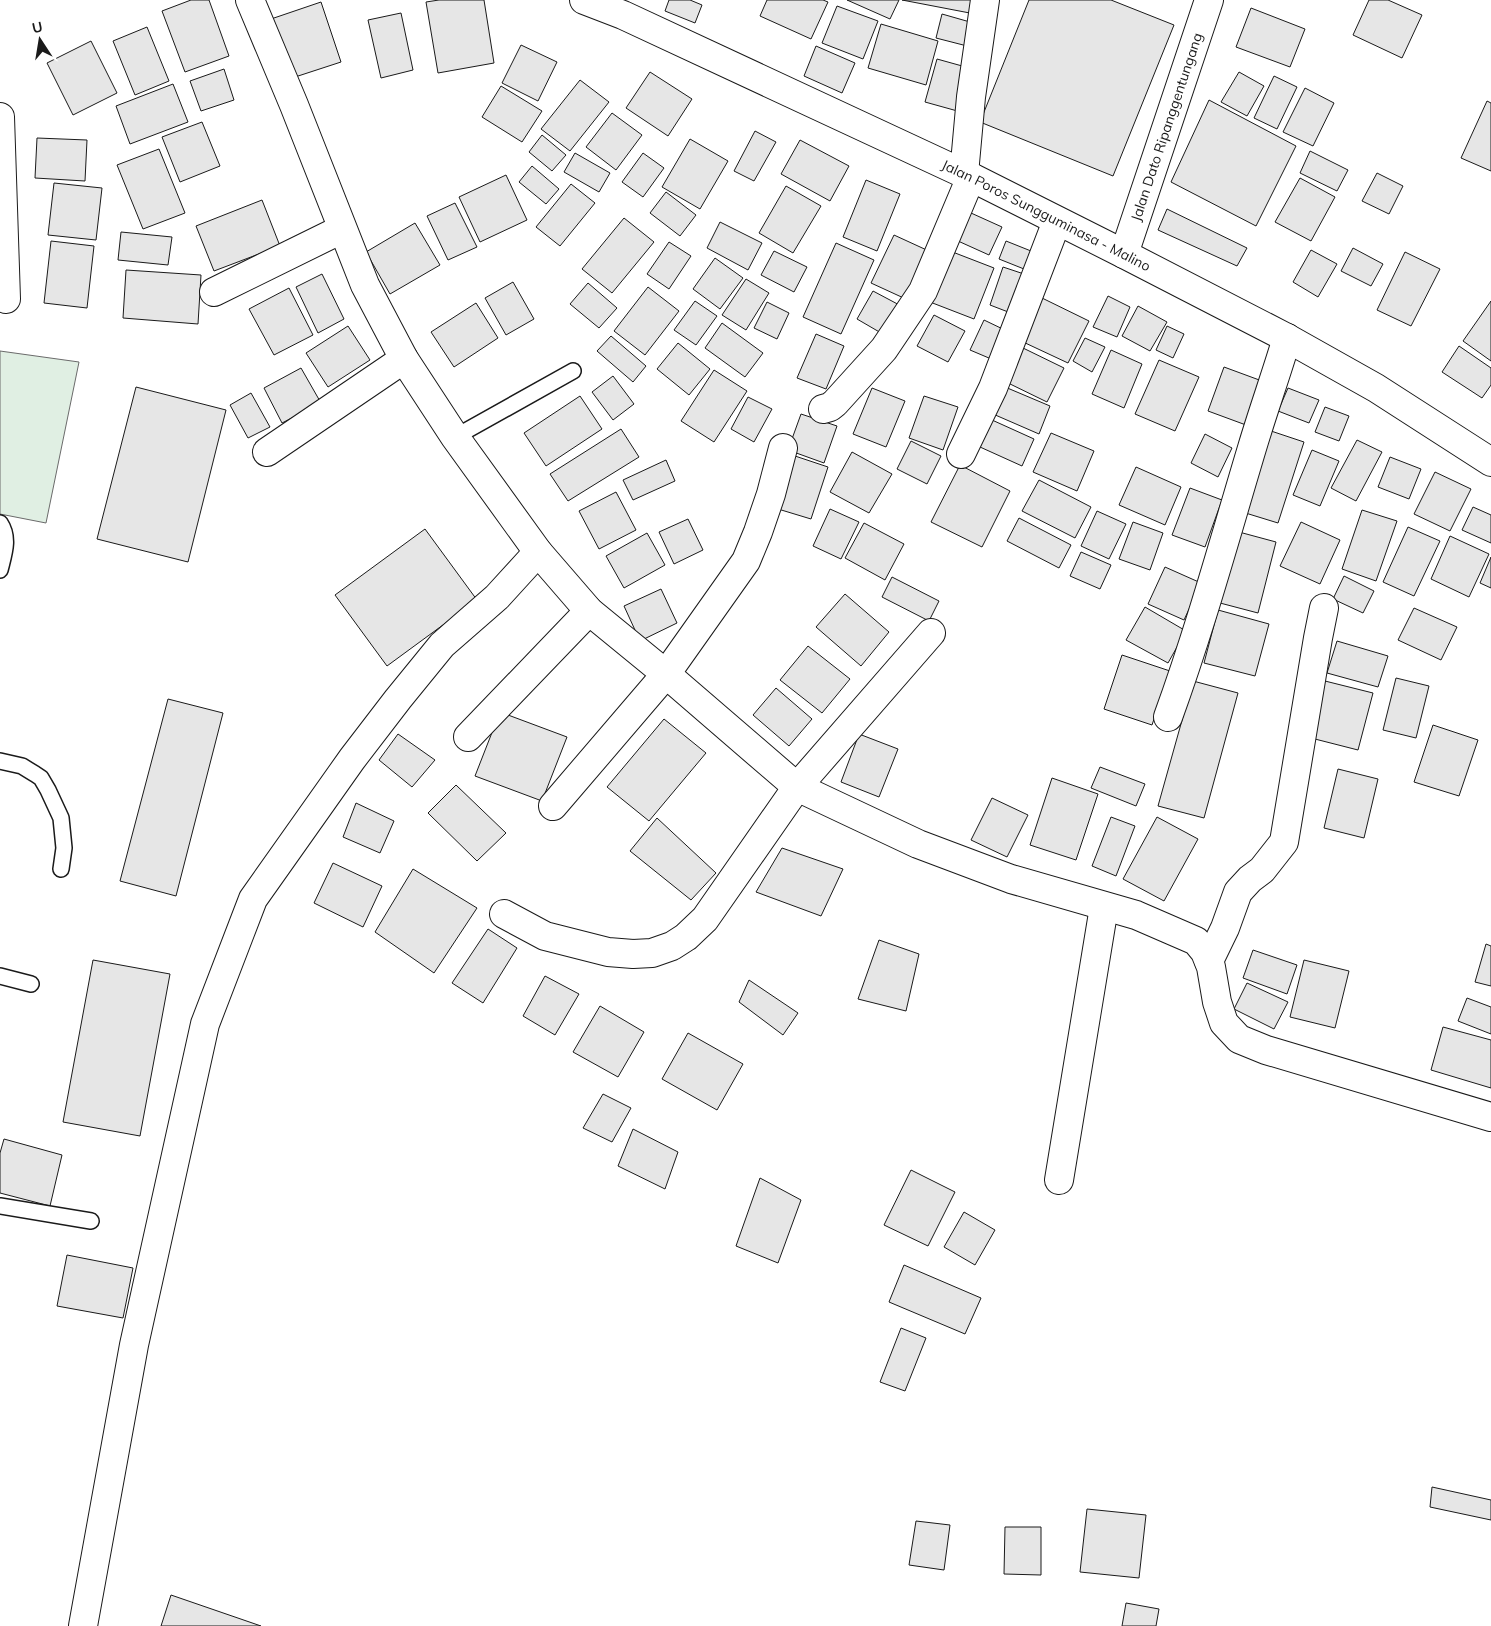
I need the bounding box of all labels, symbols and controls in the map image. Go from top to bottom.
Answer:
north arrow [15,15,65,65]
text: U [30,17,44,37]
street label: Jalan Dato Ripanggentungang [1127,30,1206,223]
street label: Jalan Poros Sungguminasa - Malino [939,156,1154,275]

